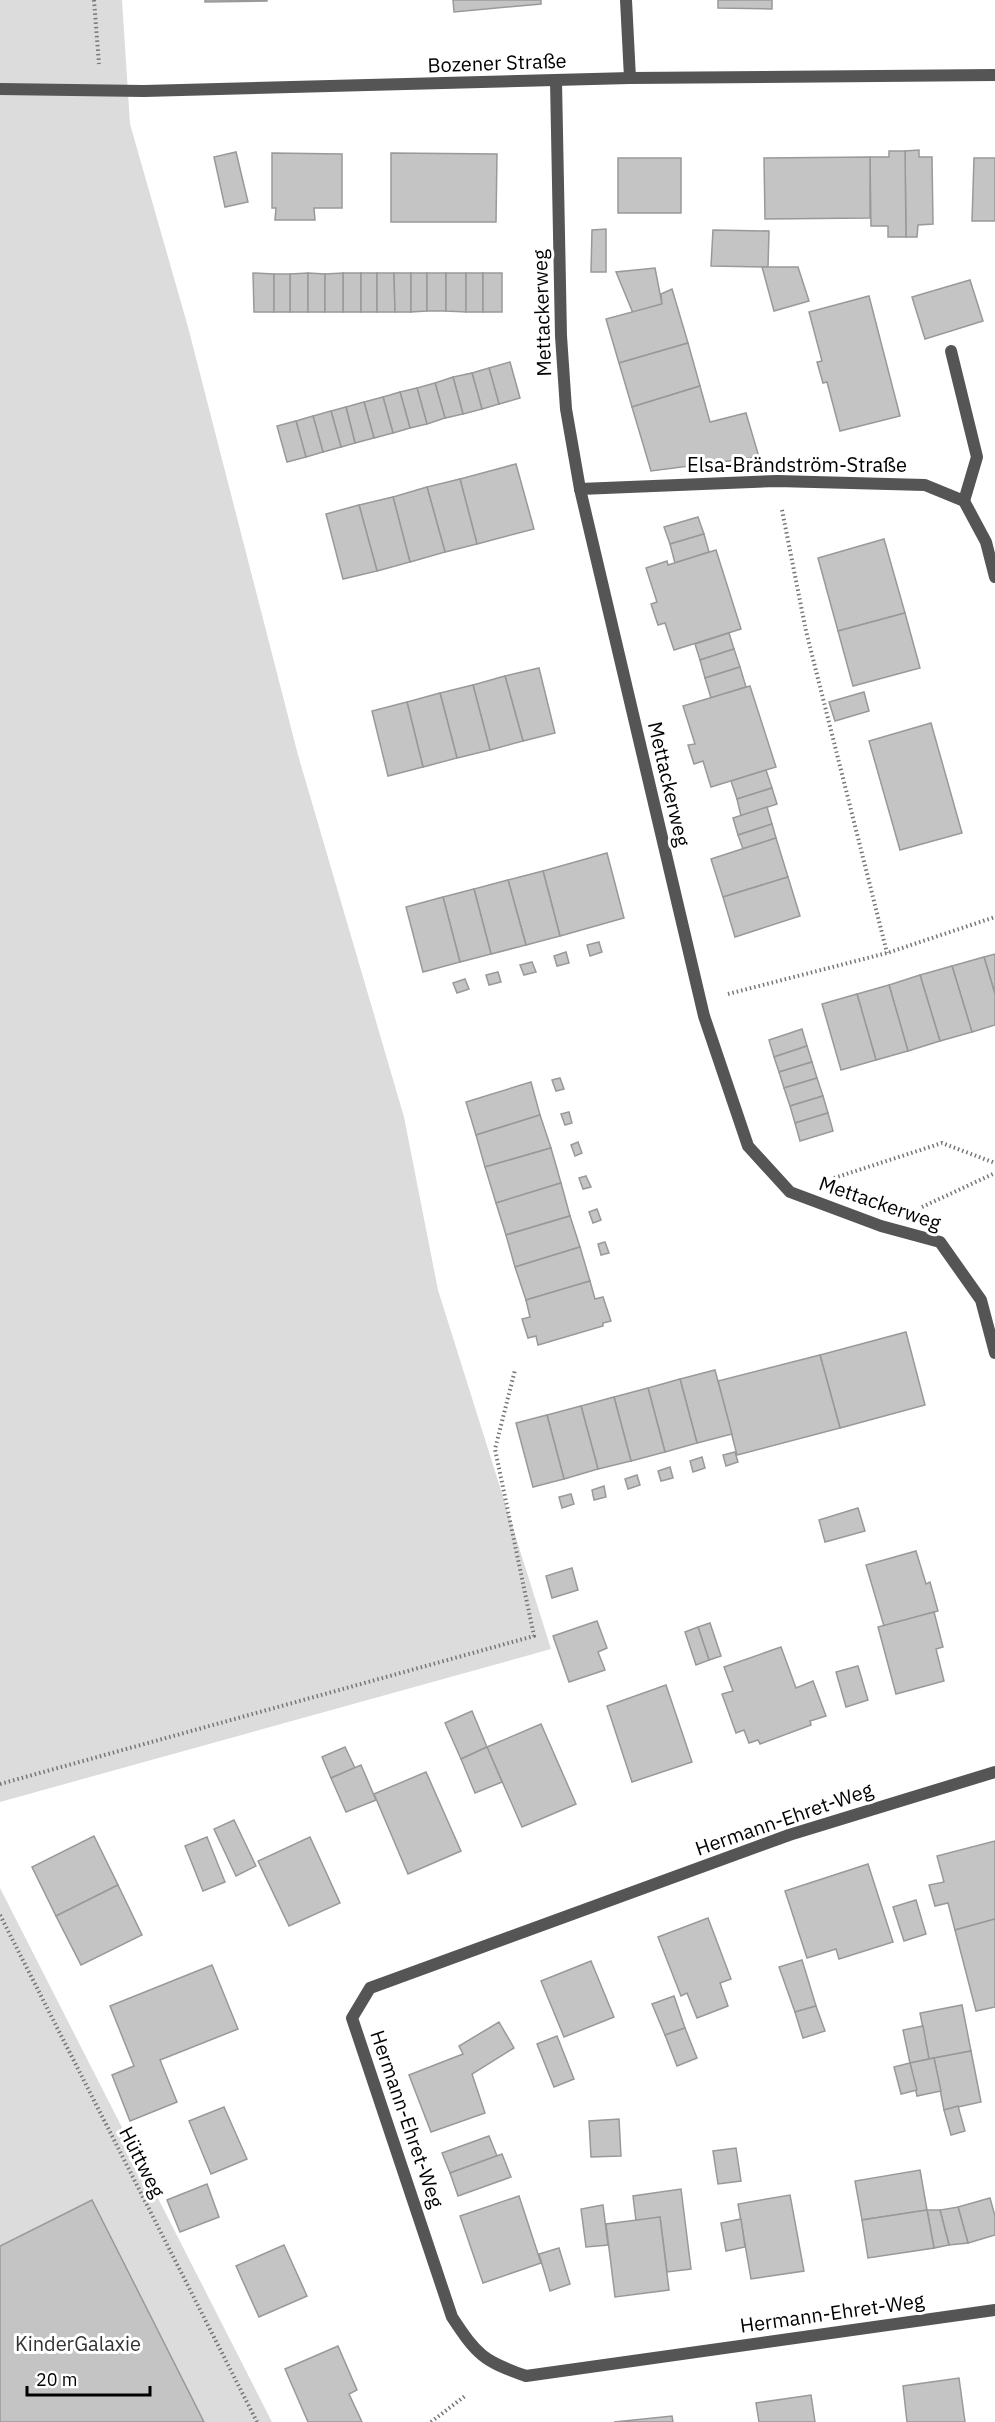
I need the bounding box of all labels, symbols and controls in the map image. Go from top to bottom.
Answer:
street label: Bozener Straße [427,47,567,78]
street label: Mettackerweg [526,249,557,377]
street label: Elsa-Brändström-Straße [687,451,907,478]
street label: Mettackerweg [642,719,697,849]
street label: Mettackerweg [816,1169,945,1236]
street label: Hermann-Ehret-Weg [692,1775,877,1862]
street label: Hermann-Ehret-Weg [364,2027,451,2212]
street label: Hüttweg [113,2122,172,2202]
street label: Hermann-Ehret-Weg [738,2286,926,2339]
park label: KinderGalaxie [15,2330,141,2357]
scale bar [27,2359,150,2397]
text: 20 m [36,2368,78,2391]

